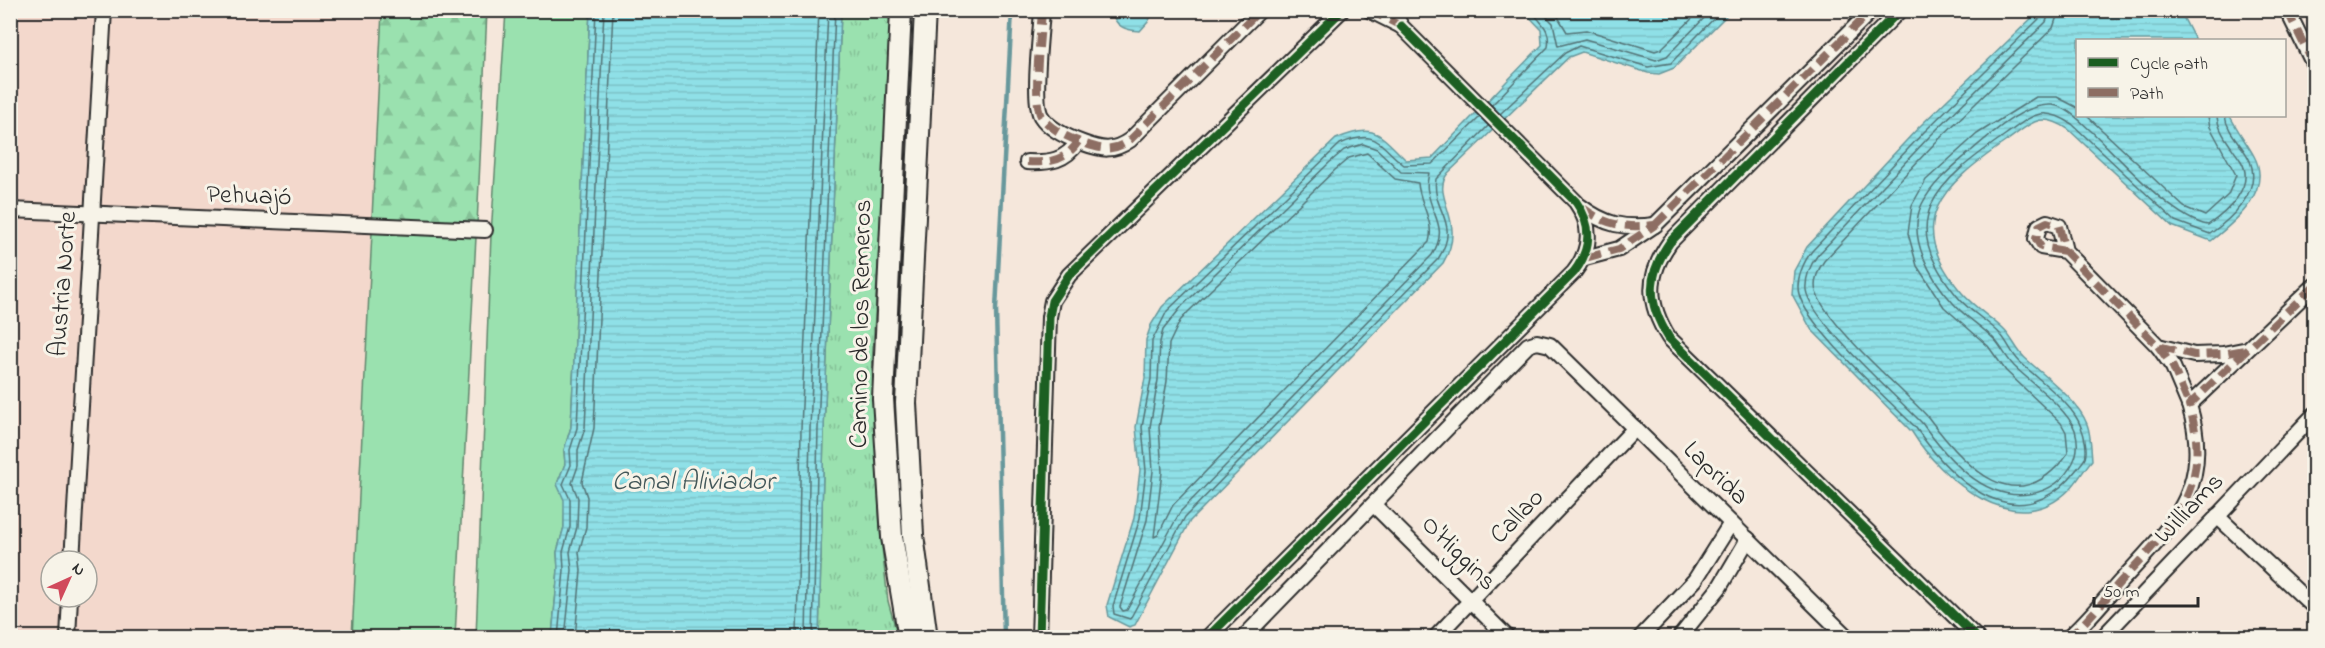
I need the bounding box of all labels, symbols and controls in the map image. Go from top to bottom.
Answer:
legend [2076,39,2286,117]
text: Cycle path [2130,52,2208,78]
text: Path [2130,82,2164,108]
street label: Pehuajó [206,177,292,217]
street label: Camino de los Remeros [841,199,883,449]
street label: Austria Norte [40,210,88,358]
street label: Laprida [1673,433,1757,515]
water label: Canal Aliviador [612,463,778,502]
street label: Williams [2146,465,2234,553]
street label: Callao [1482,481,1554,553]
street label: O'Higgins [1411,507,1505,601]
north arrow [39,549,99,609]
text: N [66,557,91,582]
scale bar [2094,570,2198,608]
text: 50 m [2103,580,2140,606]

